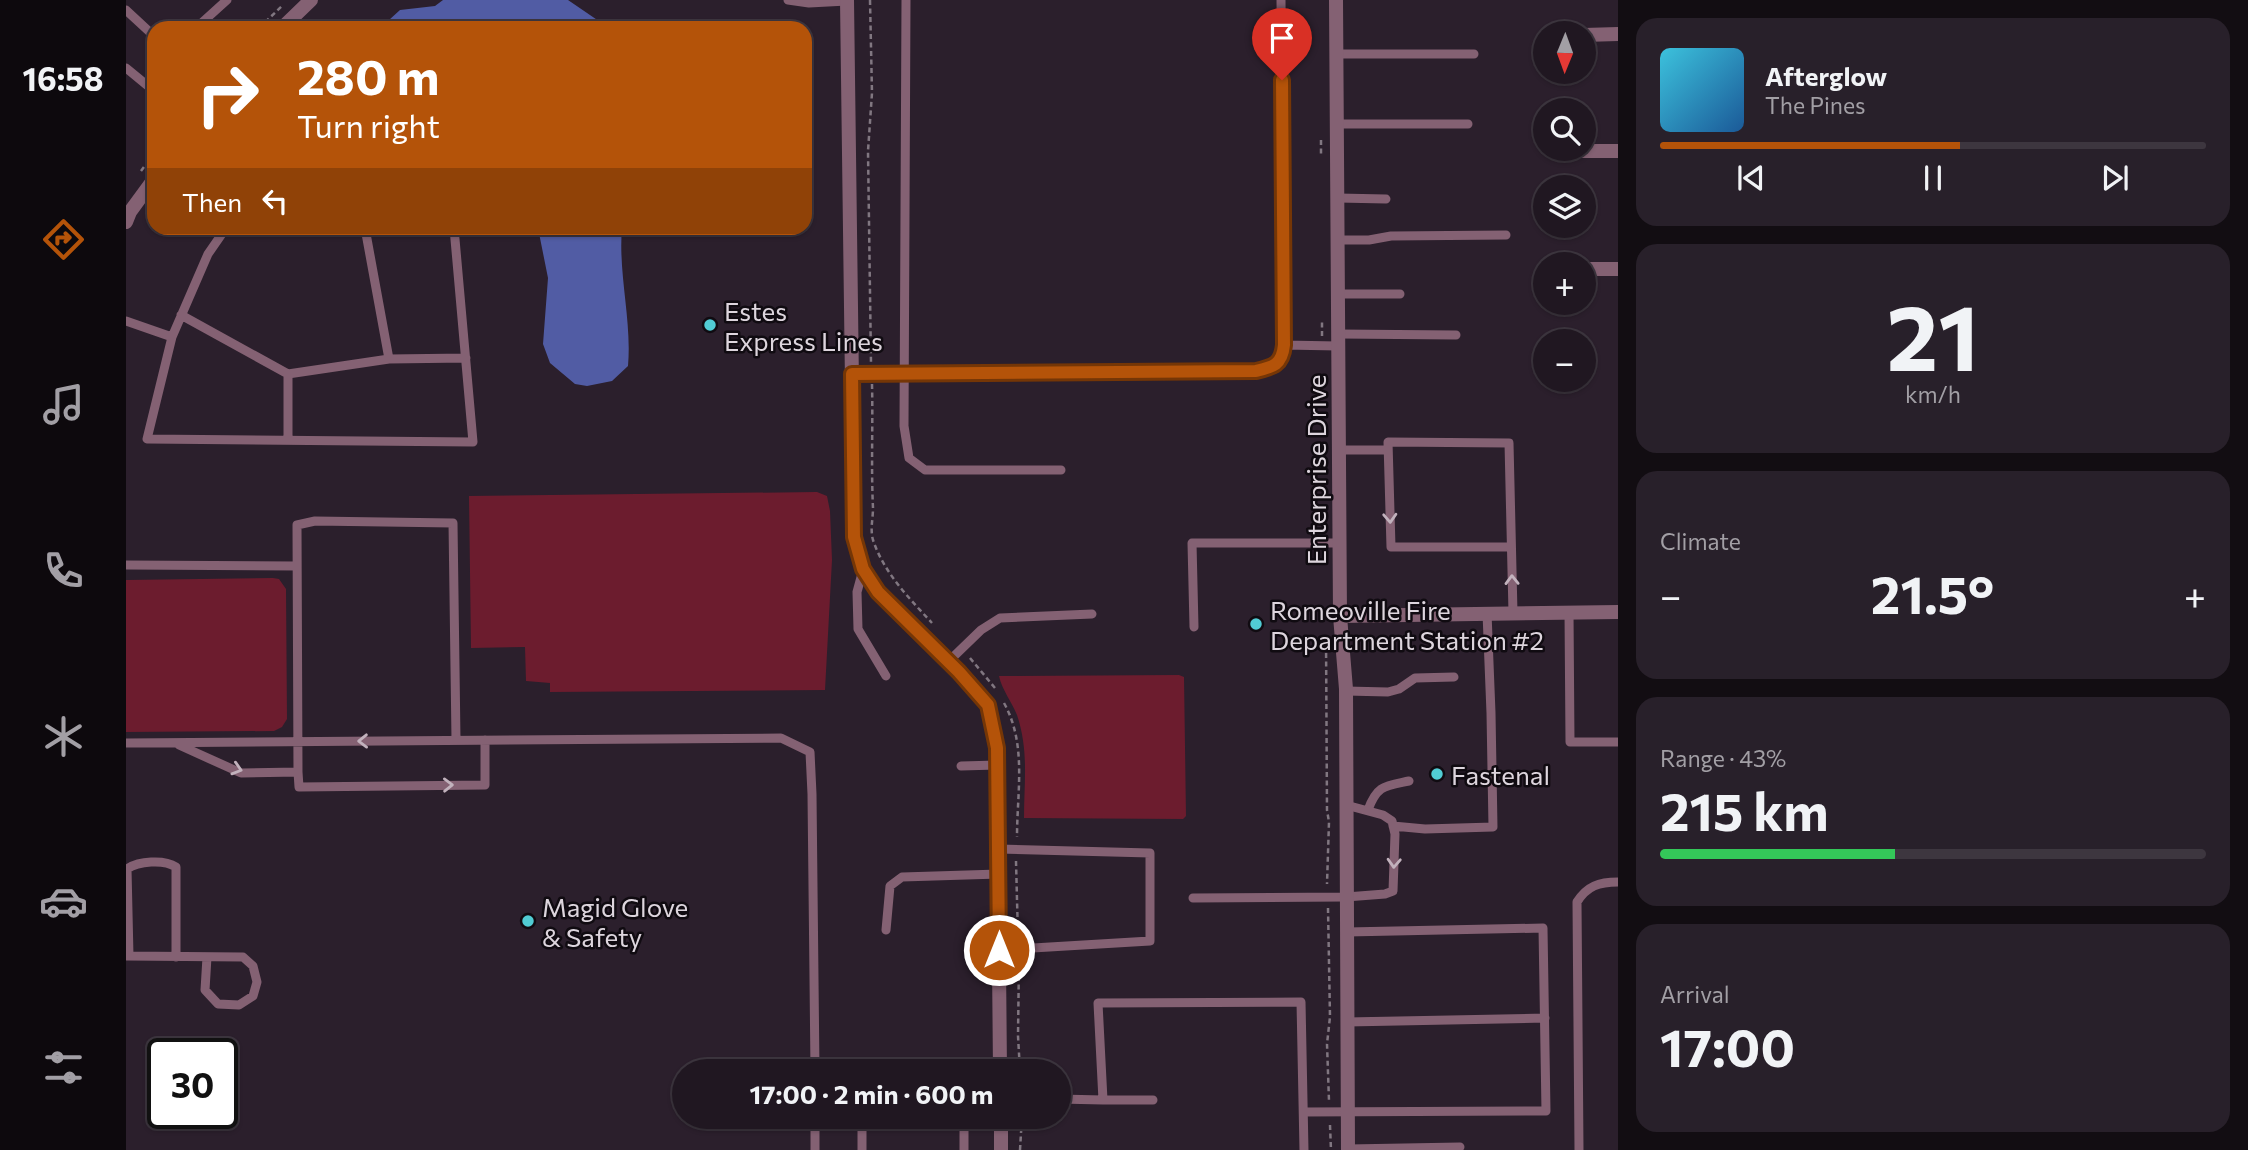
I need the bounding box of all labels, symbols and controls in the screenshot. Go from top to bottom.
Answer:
pin [1252,8,1312,80]
icon: arrive [1263,19,1301,57]
north arrow [1533,21,1596,84]
map controls [1533,21,1596,392]
text: 280 m [297,45,440,105]
icon: right [182,49,273,140]
text: 16:58 [22,58,104,98]
text: Afterglow [1765,60,1887,91]
text: The Pines [1765,91,1866,119]
button: search [1533,98,1596,161]
text: Turn right [297,105,440,145]
icon: previous [1732,159,1770,197]
icon: pause [1914,159,1952,197]
icon: next [2096,159,2134,197]
button: layers [1533,175,1596,238]
icon: left [256,182,294,220]
text: Then [182,186,242,217]
icon: directions [39,215,88,264]
button: + [1533,252,1596,315]
text: 21 [1887,278,1979,390]
place label: Estes Express Lines [724,295,883,356]
marker: Estes Express Lines [702,317,718,333]
button: − [1533,329,1596,392]
street label: Enterprise Drive [1300,375,1331,565]
icon: music [39,380,88,429]
text: km/h [1905,380,1961,408]
one-way arrow [1383,513,1398,524]
text: Climate [1660,527,1741,555]
icon: phone [39,546,88,595]
text: 21.5° [1871,561,1994,625]
text: − [1660,571,1682,618]
text: + [2184,571,2206,618]
one-way arrow [1504,574,1520,585]
place label: Romeoville Fire Department Station #2 [1270,594,1544,655]
marker: Romeoville Fire Department Station #2 [1248,616,1264,632]
icon: climate [39,712,88,761]
one-way arrow [357,733,368,749]
text: Range · 43% [1660,744,1786,772]
place label: Fastenal [1451,759,1550,790]
one-way arrow [230,761,242,776]
marker: Fastenal [1429,766,1445,782]
one-way arrow [444,777,454,793]
text: 215 km [1660,778,1829,842]
one-way arrow [1387,857,1402,868]
icon: car [39,877,88,926]
place label: Magid Glove & Safety [542,891,688,952]
marker: Magid Glove & Safety [520,913,536,929]
position arrow [962,913,1036,987]
text: Arrival [1660,980,1730,1008]
text: 17:00 [1660,1014,1795,1078]
speed limit sign: 30 [147,1038,238,1129]
icon: filters [39,1043,88,1092]
text: 17:00 · 2 min · 600 m [749,1078,994,1109]

